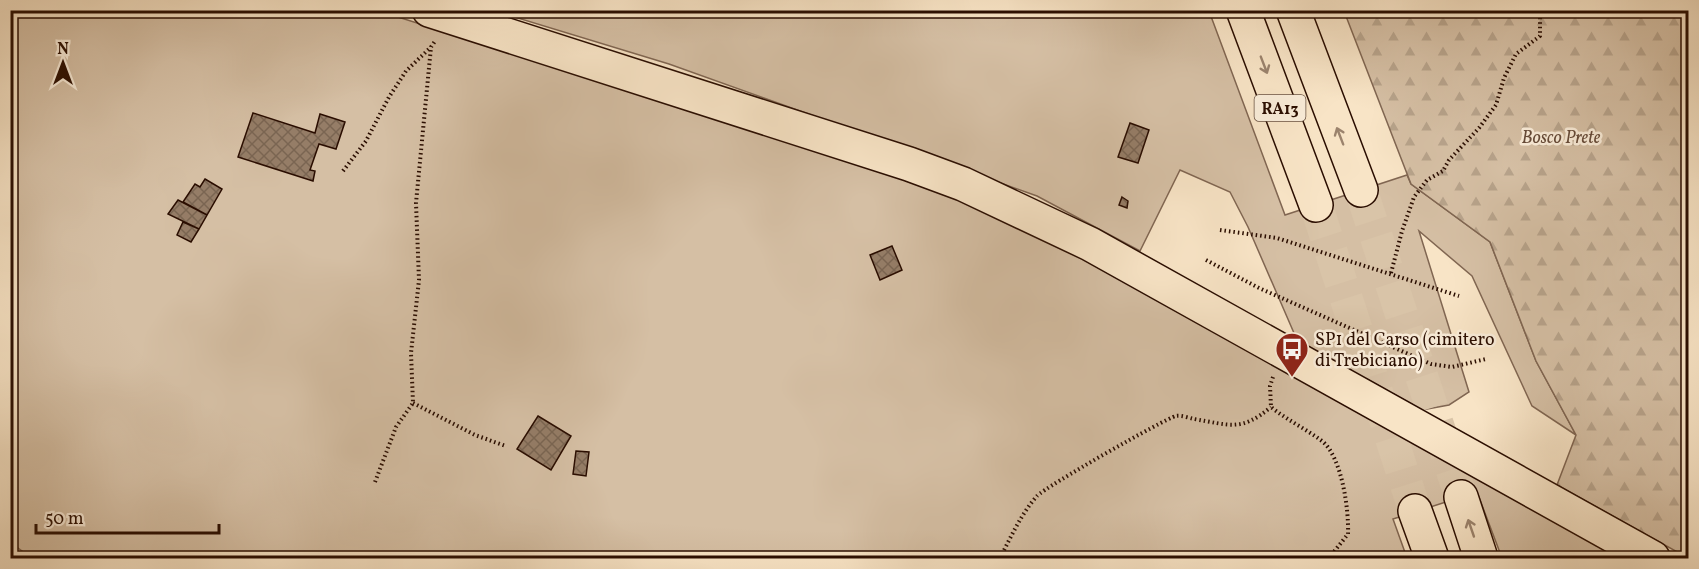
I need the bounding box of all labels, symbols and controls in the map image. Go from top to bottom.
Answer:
north arrow [33,33,93,93]
text: N [57,39,69,61]
one-way arrow [1259,55,1270,74]
road number: RA13 [1254,95,1306,121]
park label: Bosco Prete [1522,126,1601,151]
one-way arrow [1334,127,1345,145]
place label: SP1 del Carso (cimitero di Trebiciano) [1315,328,1495,374]
bus stop icon: SP1 del Carso (cimitero di Trebiciano) [1274,331,1310,378]
scale bar [36,497,219,535]
text: 50 m [45,507,84,532]
one-way arrow [1465,519,1476,538]

